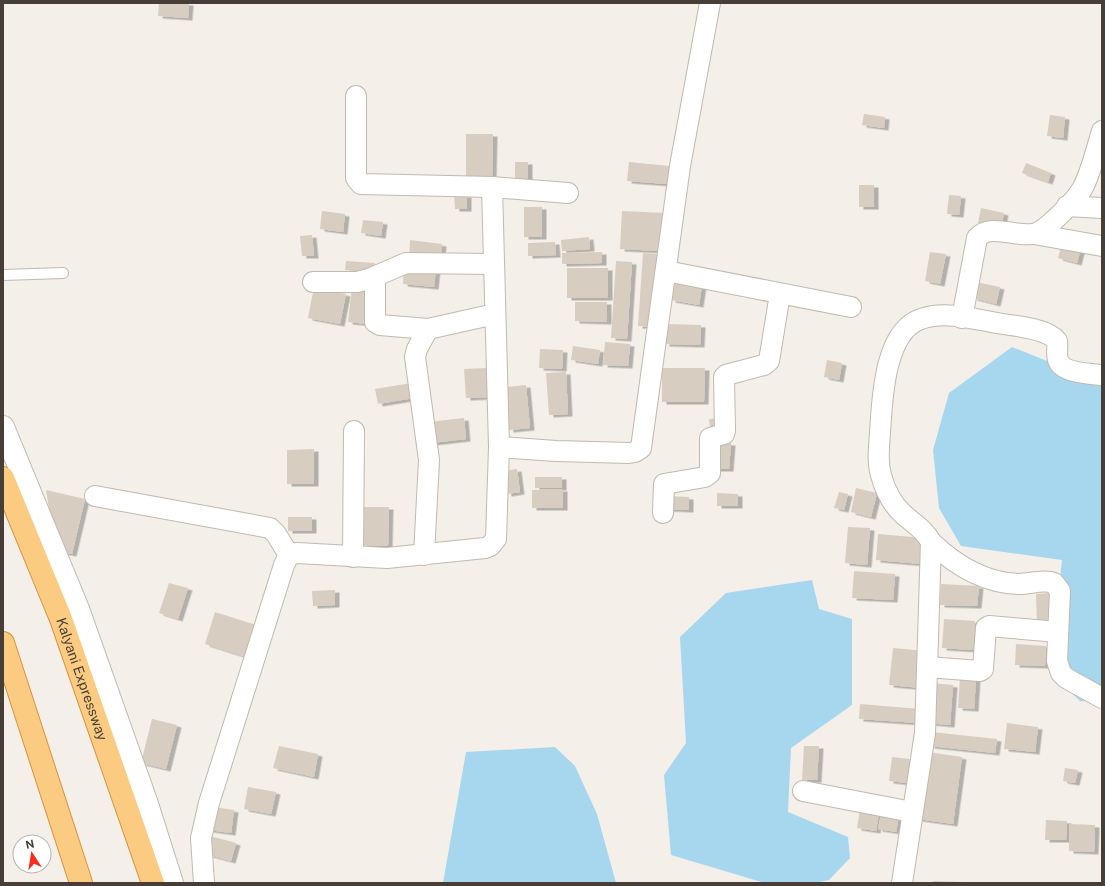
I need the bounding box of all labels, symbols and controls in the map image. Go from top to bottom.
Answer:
street label: Kalyani Expressway [53,615,111,743]
north arrow [12,834,52,874]
text: N [24,837,35,851]

